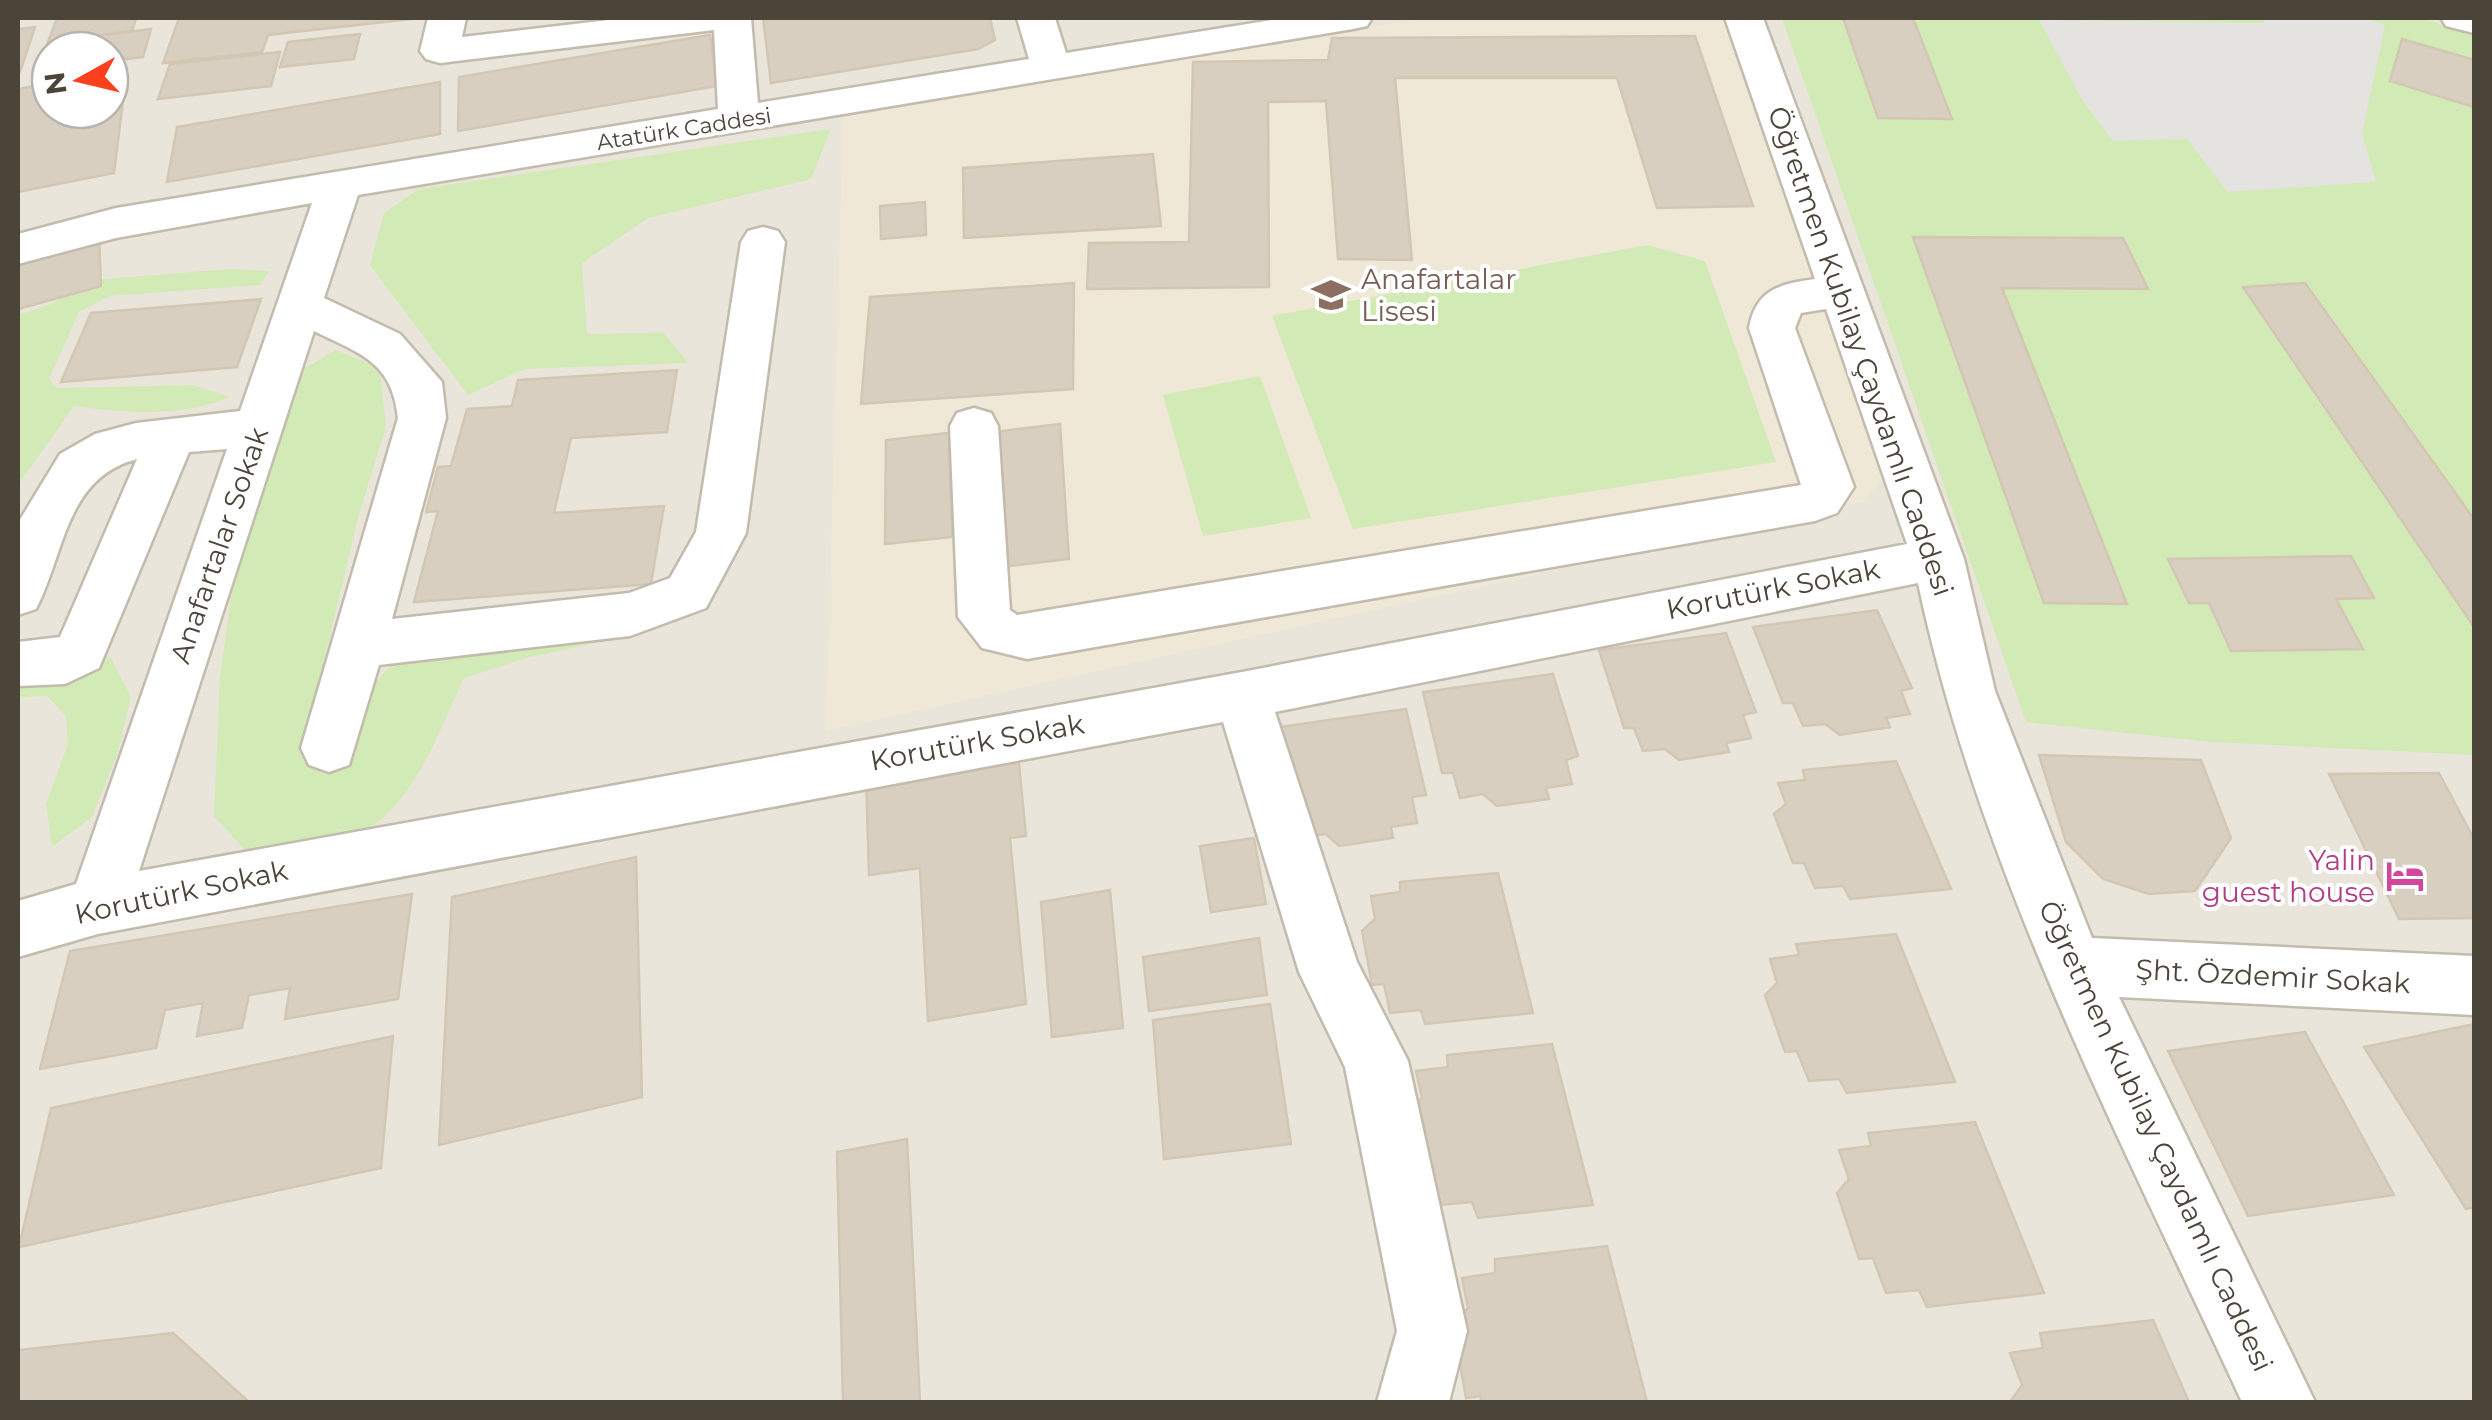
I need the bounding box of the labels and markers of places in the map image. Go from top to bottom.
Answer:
place label: Anafartalar Lisesi [1361,262,1517,328]
school or university icon: Anafartalar Lisesi [1310,274,1352,316]
place label: Yalin guest house [2202,843,2375,909]
hotel icon: Yalin guest house [2384,855,2426,897]

